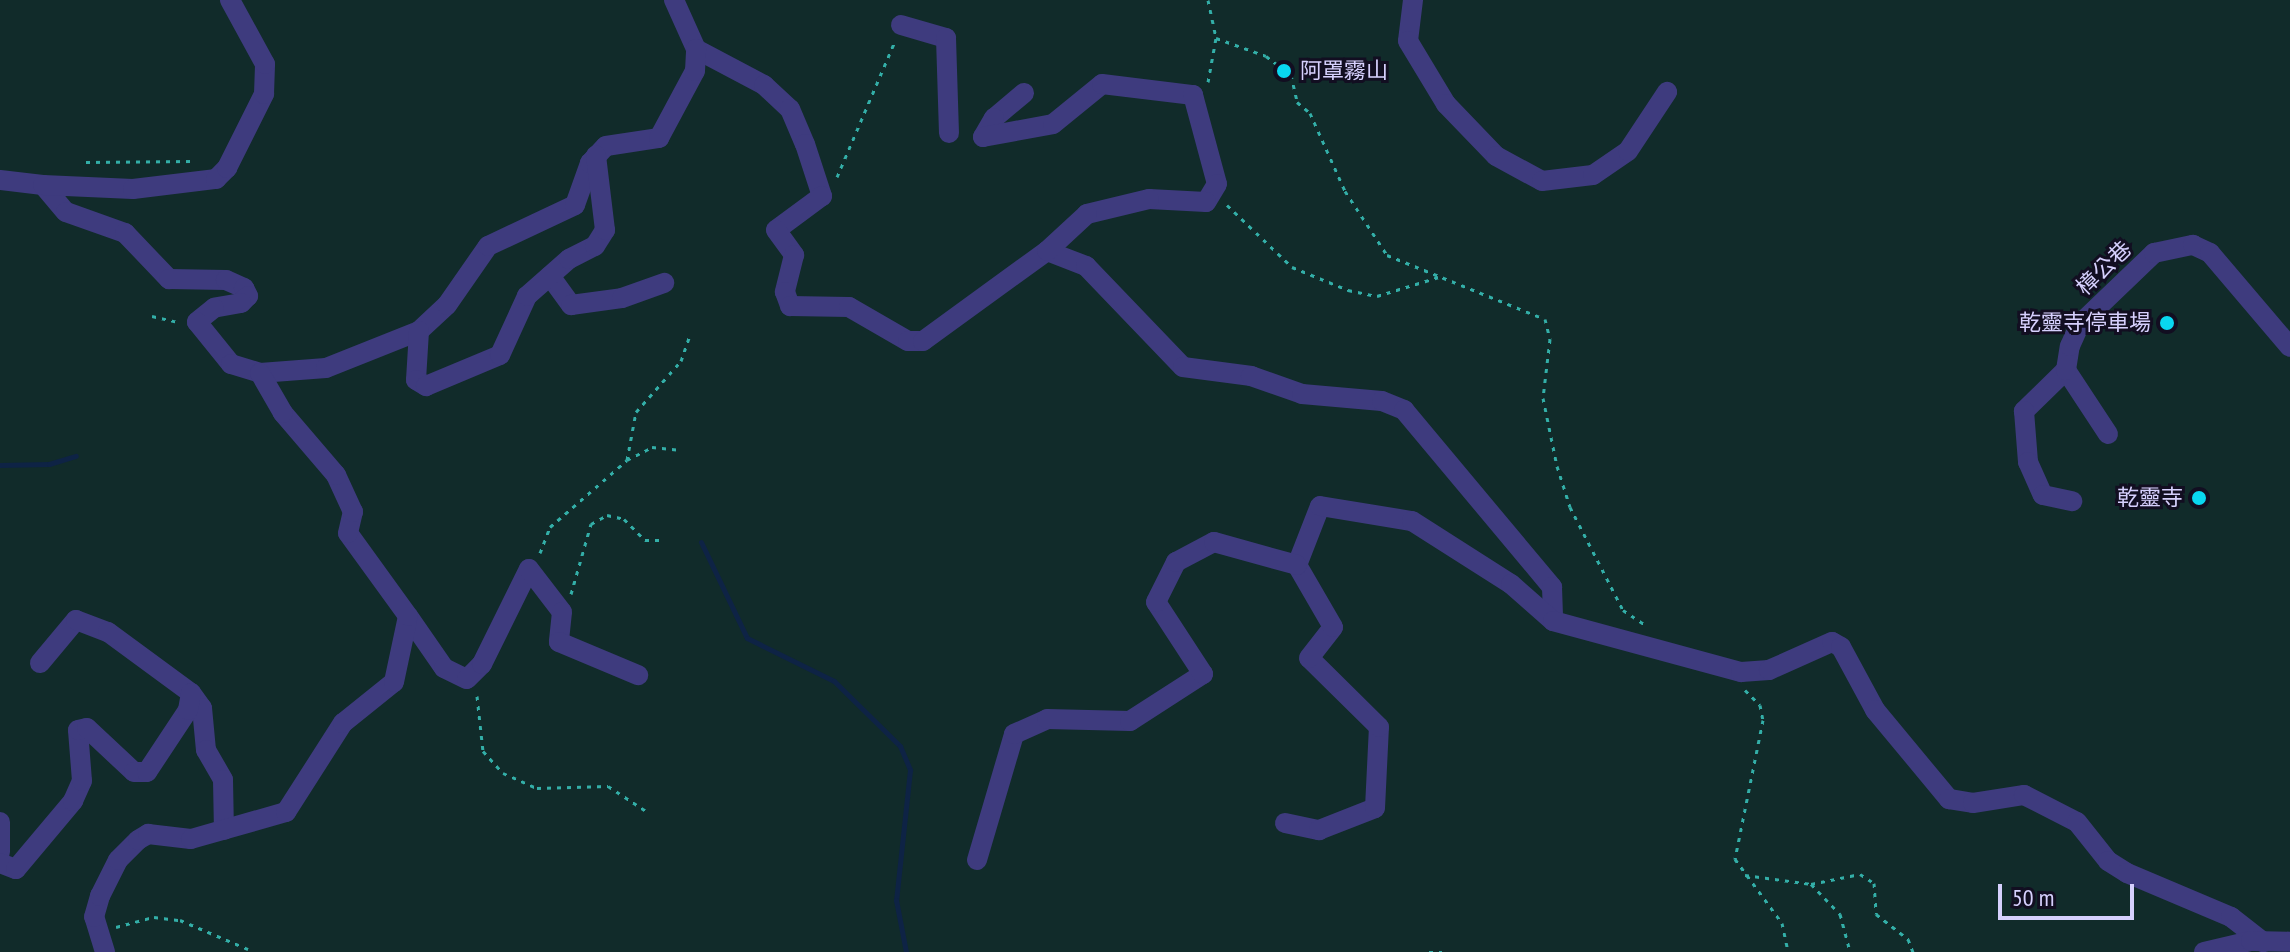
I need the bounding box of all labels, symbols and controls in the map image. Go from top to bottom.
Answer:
place label: 阿罩霧山 [1300,58,1388,84]
marker: 阿罩霧山 [1275,62,1293,80]
street label: 樟公巷 [2071,236,2137,300]
place label: 乾靈寺停車場 [2019,310,2151,336]
marker: 乾靈寺停車場 [2158,314,2176,332]
place label: 乾靈寺 [2117,485,2183,511]
marker: 乾靈寺 [2190,489,2208,507]
scale bar [2002,868,2138,918]
text: 50 m [2012,882,2054,913]

